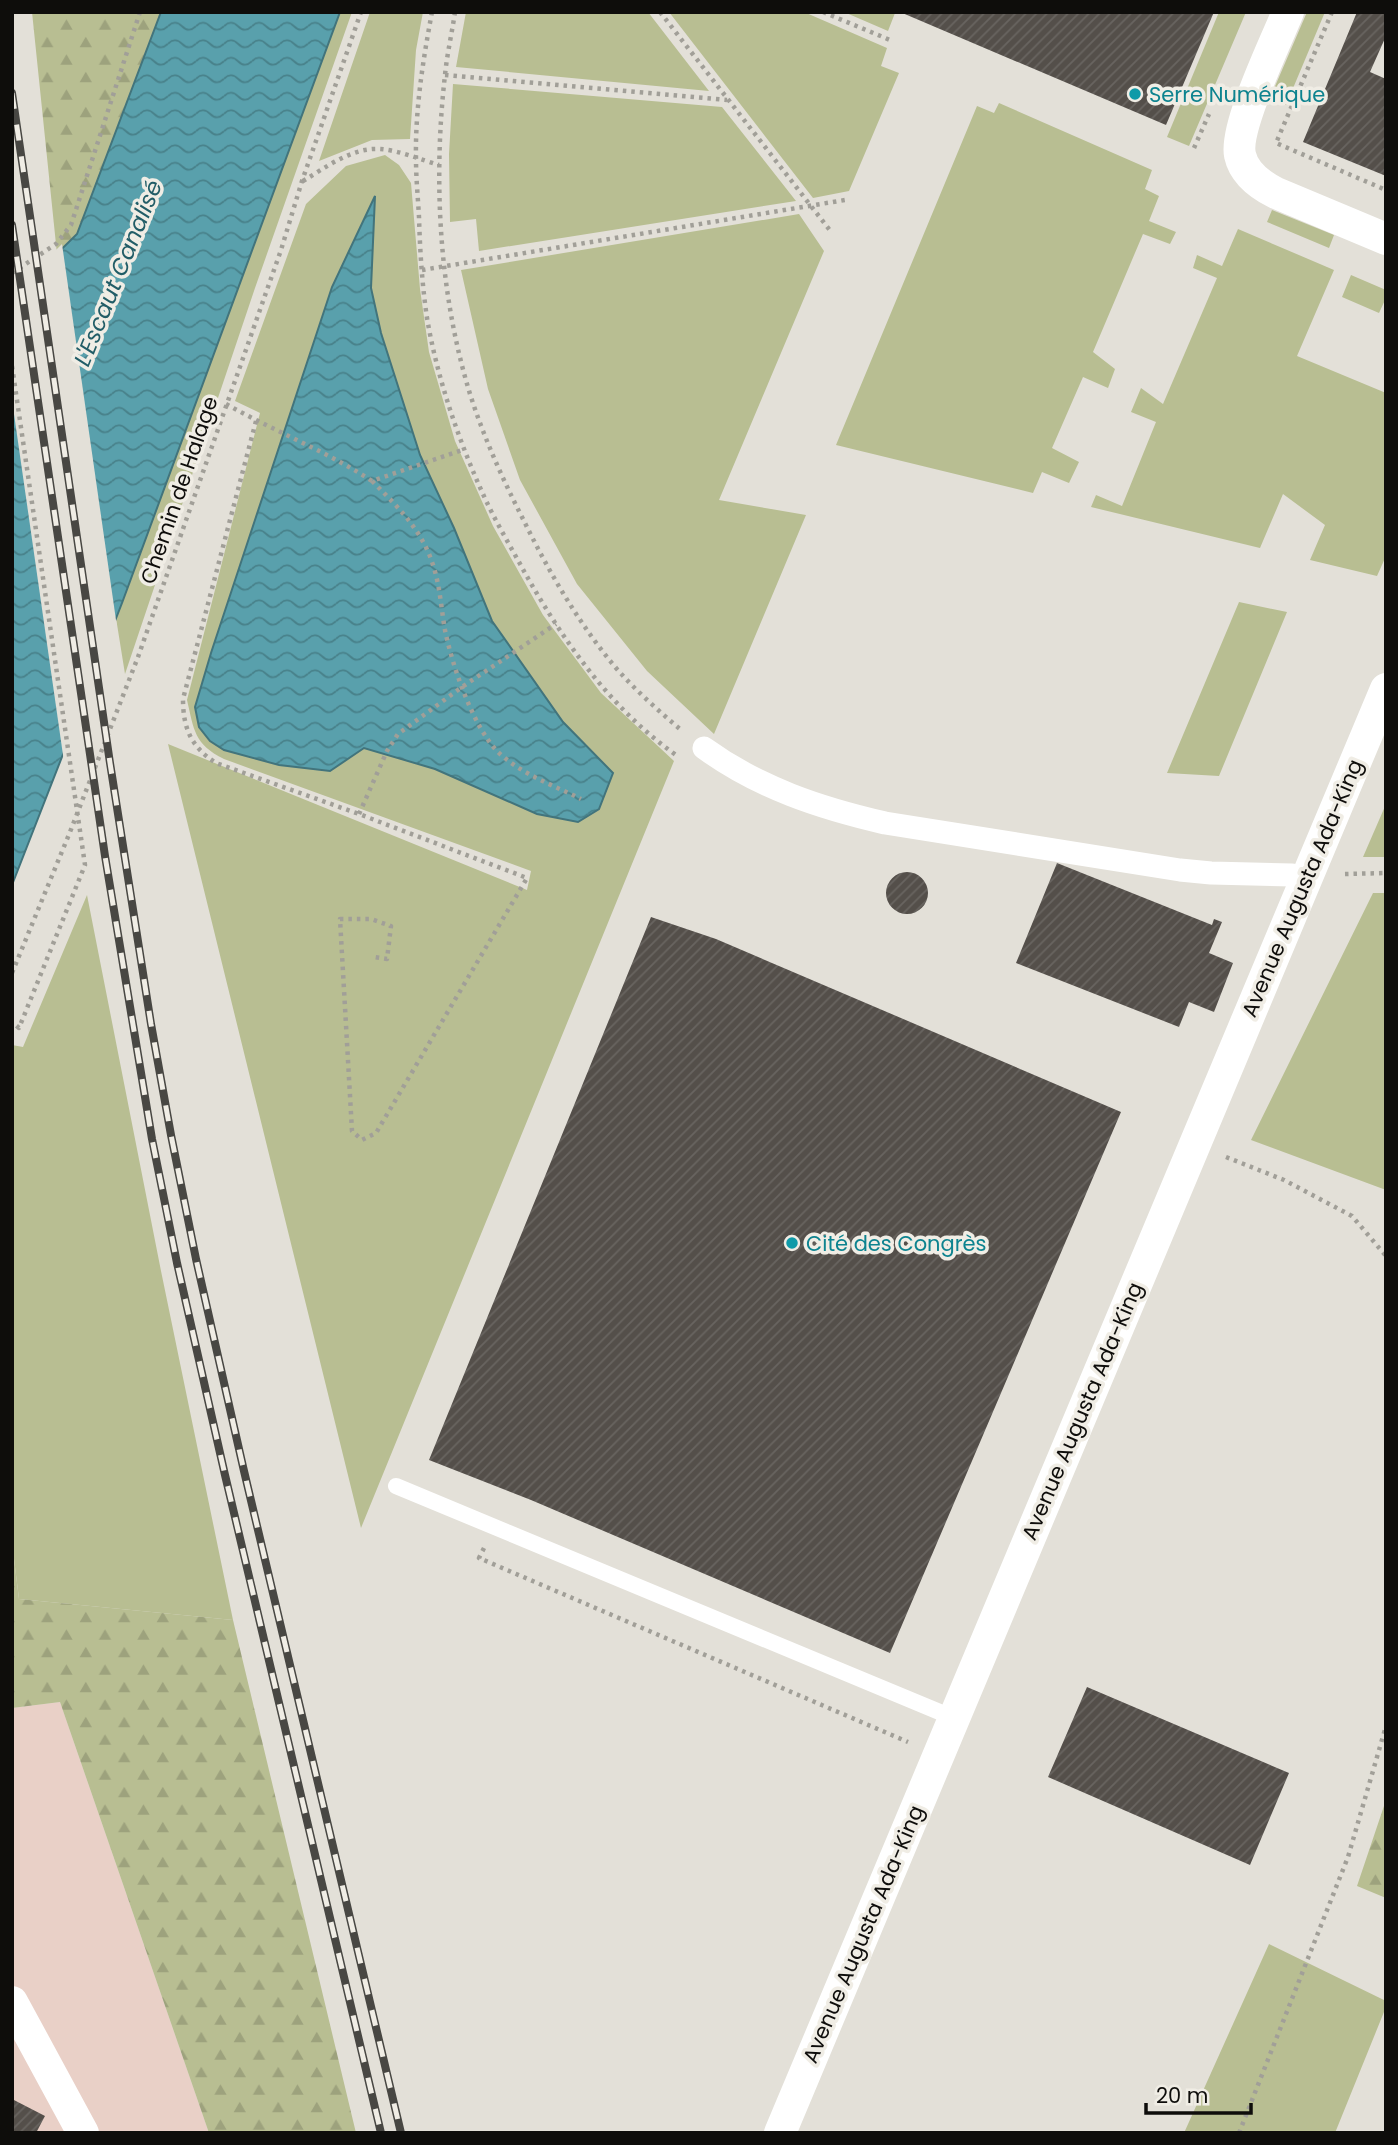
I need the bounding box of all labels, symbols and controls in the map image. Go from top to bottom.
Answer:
place label: Serre Numérique [1149,80,1325,109]
marker: Serre Numérique [1127,86,1143,102]
water label: L'Escaut Canalisé [66,175,170,371]
street label: Chemin de Halage [133,392,225,588]
street label: Avenue Augusta Ada-King [1234,755,1370,1021]
place label: Cité des Congrès [806,1229,987,1258]
marker: Cité des Congrès [784,1235,800,1251]
street label: Avenue Augusta Ada-King [1014,1278,1150,1544]
street label: Avenue Augusta Ada-King [795,1801,931,2067]
scale bar [1146,2072,1251,2116]
text: 20 m [1156,2081,1209,2110]

